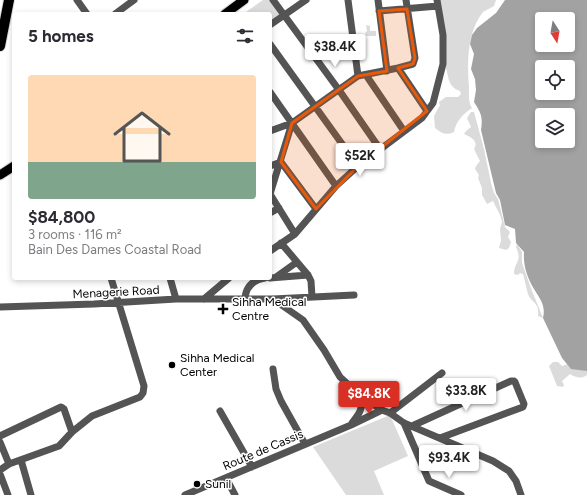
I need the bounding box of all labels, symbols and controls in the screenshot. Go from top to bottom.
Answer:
north arrow [535,12,575,52]
map controls [535,12,575,148]
icon: filters [234,25,256,47]
text: 5 homes [28,26,94,46]
pin: $38.4K [302,34,368,68]
text: $38.4K [314,39,356,54]
button: locate [535,60,575,100]
icon: home [106,101,178,173]
button: layers [535,108,575,148]
pin: $52K [336,143,384,177]
text: $52K [345,148,375,163]
text: $84,800 [28,207,95,227]
text: 3 rooms · 116 m² [28,227,122,242]
text: Bain Des Dames Coastal Road [28,242,201,257]
street label: Menagerie Road [72,283,160,301]
place label: Sihha Medical Centre [232,295,306,323]
marker: Sihha Medical Centre [217,303,229,315]
place label: Sihha Medical Center [180,351,254,379]
marker: Sihha Medical Center [167,360,177,370]
pin: $33.8K [433,378,499,412]
pin: $84.8K [336,381,402,415]
text: $33.8K [445,383,487,398]
text: $84.8K [347,386,391,401]
street label: Route de Cassis [221,427,306,473]
pin: $93.4K [416,445,482,479]
text: $93.4K [428,450,470,465]
place label: Sunil [205,477,231,491]
marker: Sunil [192,479,202,489]

